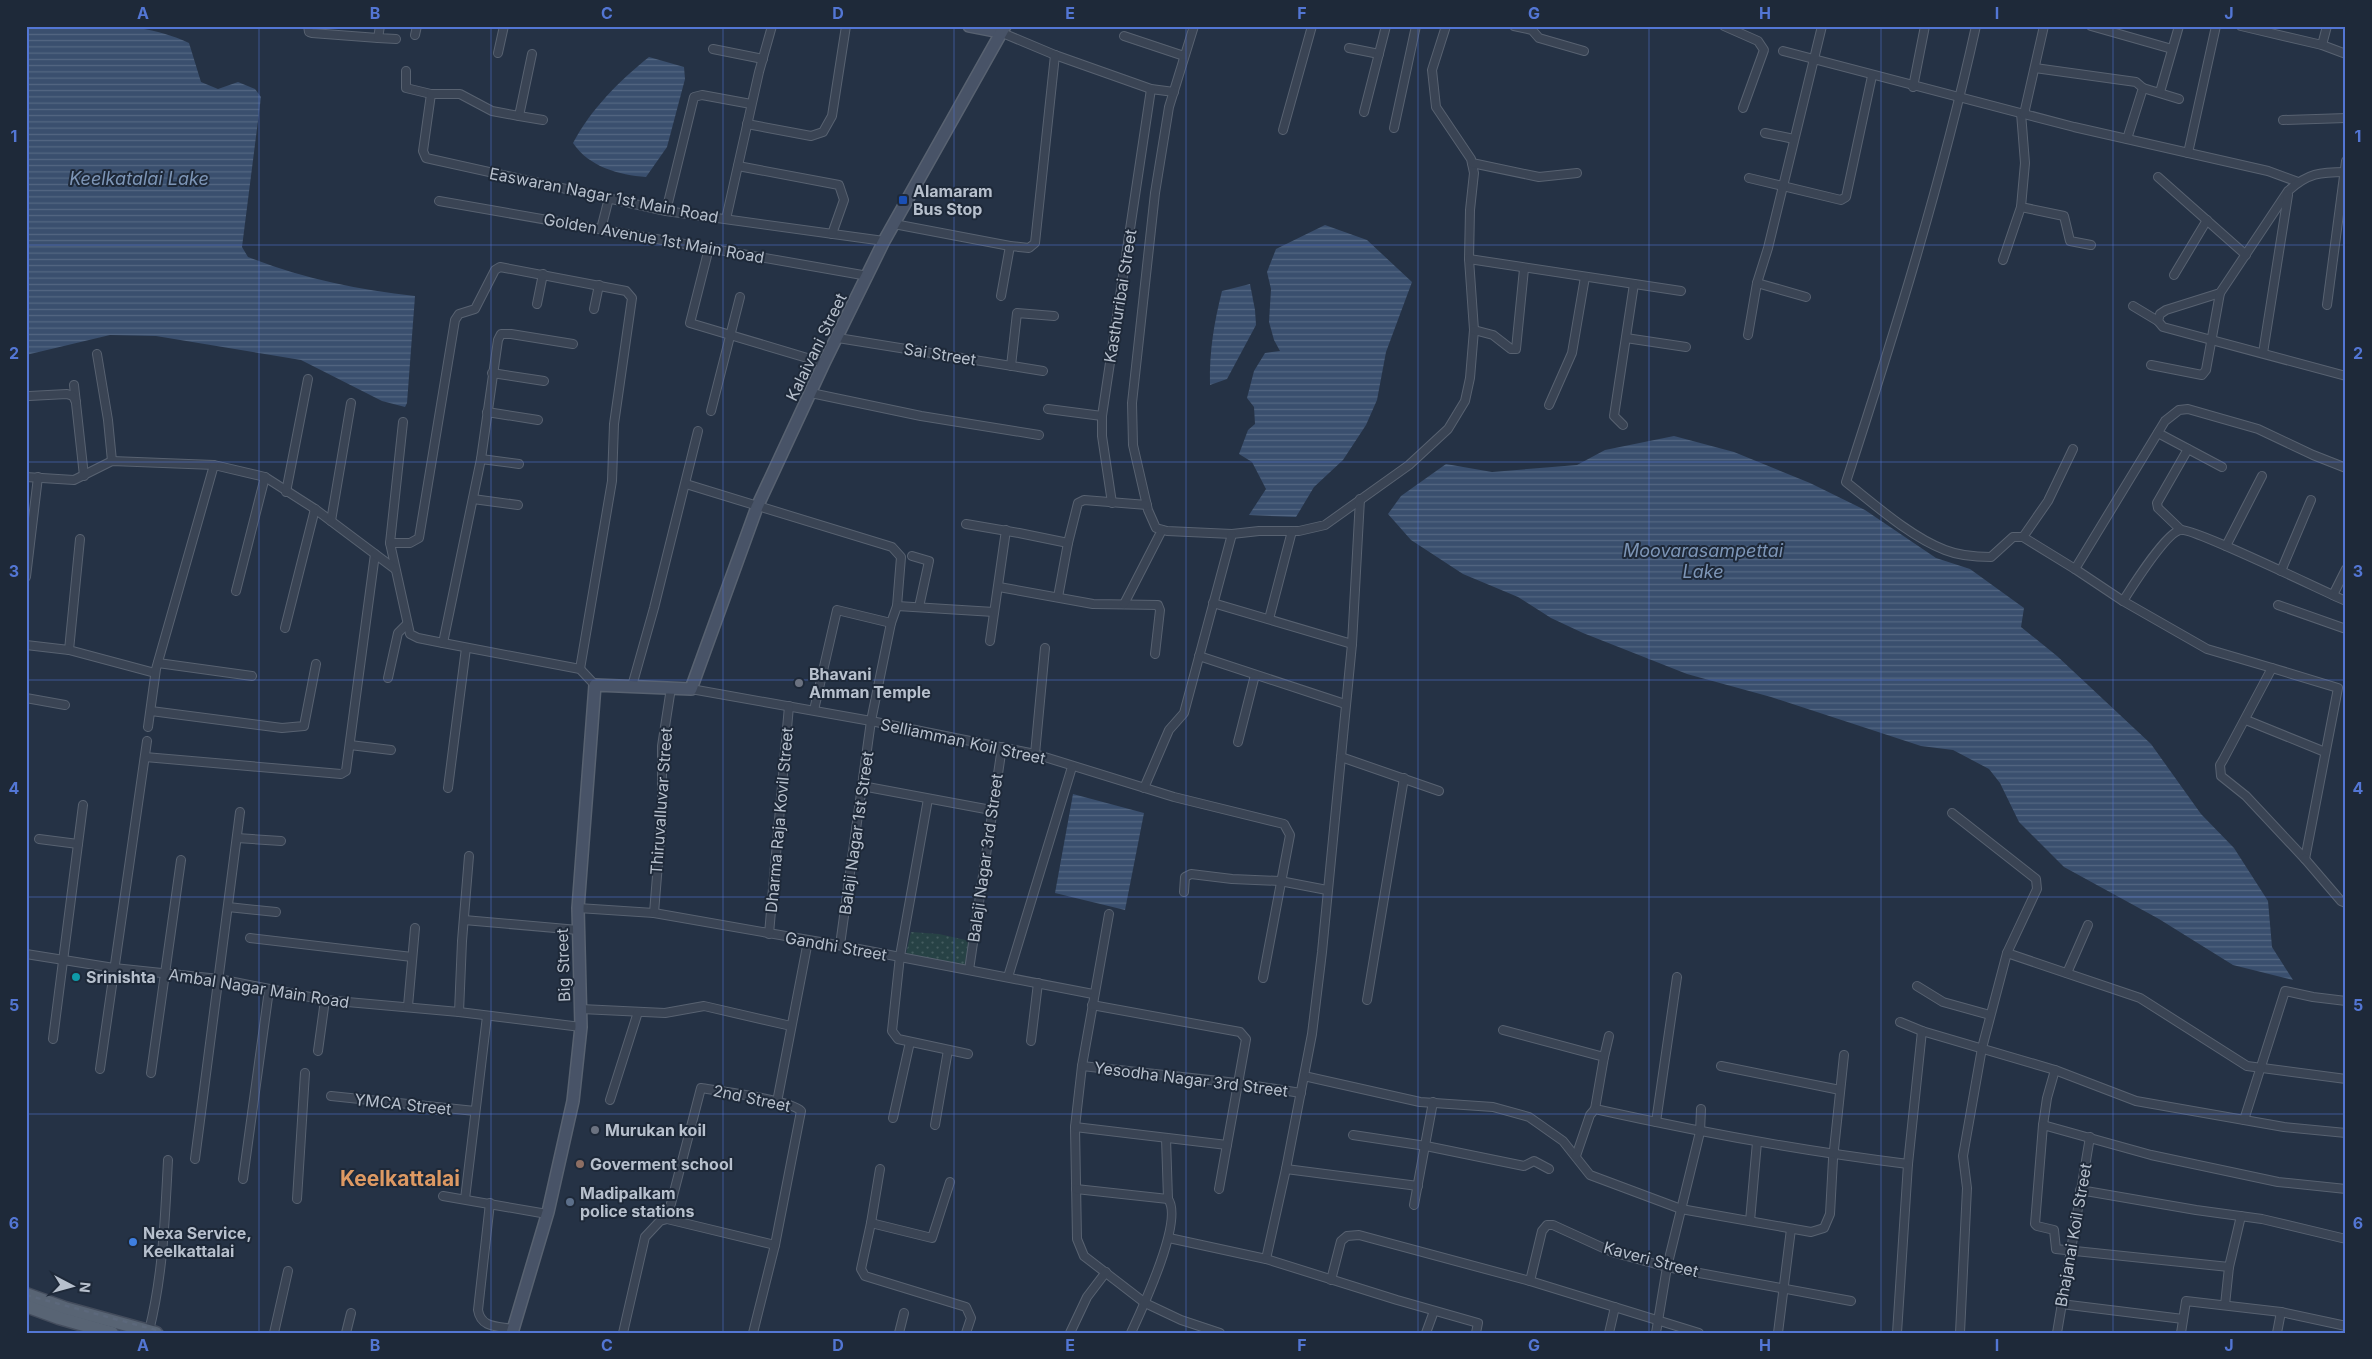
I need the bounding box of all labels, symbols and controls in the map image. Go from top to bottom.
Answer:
text: A [137,3,149,23]
text: B [370,3,380,23]
text: C [601,3,613,23]
text: D [832,3,844,23]
text: E [1065,3,1075,23]
text: F [1297,3,1307,23]
text: G [1528,3,1540,23]
text: H [1759,3,1771,23]
text: I [1995,3,1999,23]
text: J [2224,3,2234,23]
text: 1 [11,126,17,146]
text: 1 [2355,126,2361,146]
street label: Easwaran Nagar 1st Main Road [488,163,720,227]
water label: Keelkatalai Lake [69,168,209,189]
place label: Alamaram Bus Stop [913,181,993,219]
marker: Alamaram Bus Stop [897,194,909,206]
street label: Golden Avenue 1st Main Road [542,209,766,267]
street label: Kasthuribai Street [1100,228,1140,364]
street label: Kalaivani Street [781,290,851,404]
street label: Sai Street [902,338,978,370]
text: 2 [9,343,19,363]
text: 2 [2353,343,2363,363]
water label: Moovarasampettai Lake [1623,540,1784,582]
text: 3 [9,561,19,581]
text: 3 [2353,561,2363,581]
place label: Bhavani Amman Temple [809,664,931,702]
marker: Bhavani Amman Temple [793,677,805,689]
street label: Selliamman Koil Street [879,714,1047,768]
street label: Dharma Raja Kovil Street [761,726,797,914]
street label: Thiruvalluvar Street [646,727,676,875]
street label: Balaji Nagar 1st Street [835,750,877,916]
street label: Balaji Nagar 3rd Street [963,772,1007,944]
text: 4 [9,778,20,798]
text: 4 [2353,778,2364,798]
street label: Gandhi Street [783,927,889,965]
street label: Big Street [552,928,574,1002]
street label: Ambal Nagar Main Road [167,964,351,1012]
place label: Srinishta [86,967,156,987]
marker: Srinishta [70,971,82,983]
text: 5 [9,995,19,1015]
text: 5 [2353,995,2363,1015]
street label: Yesodha Nagar 3rd Street [1093,1057,1289,1101]
street label: 2nd Street [711,1080,793,1116]
street label: YMCA Street [354,1089,452,1119]
place label: Murukan koil [605,1120,706,1140]
marker: Murukan koil [589,1124,601,1136]
place label: Goverment school [590,1154,733,1174]
marker: Goverment school [574,1158,586,1170]
street label: Bhajanai Koil Street [2051,1162,2095,1308]
district label: Keelkattalai [340,1166,460,1191]
place label: Madipalkam police stations [580,1183,694,1221]
marker: Madipalkam police stations [564,1196,576,1208]
text: 6 [9,1213,19,1233]
text: 6 [2353,1213,2363,1233]
place label: Nexa Service, Keelkattalai [143,1223,252,1261]
marker: Nexa Service, Keelkattalai [127,1236,139,1248]
street label: Kaveri Street [1601,1237,1701,1281]
north arrow [48,1262,98,1312]
text: N [76,1281,94,1294]
text: A [137,1335,149,1355]
text: B [370,1335,380,1355]
text: C [601,1335,613,1355]
text: D [832,1335,844,1355]
text: E [1065,1335,1075,1355]
text: F [1297,1335,1307,1355]
text: G [1528,1335,1540,1355]
text: H [1759,1335,1771,1355]
text: I [1995,1335,1999,1355]
text: J [2224,1335,2234,1355]

